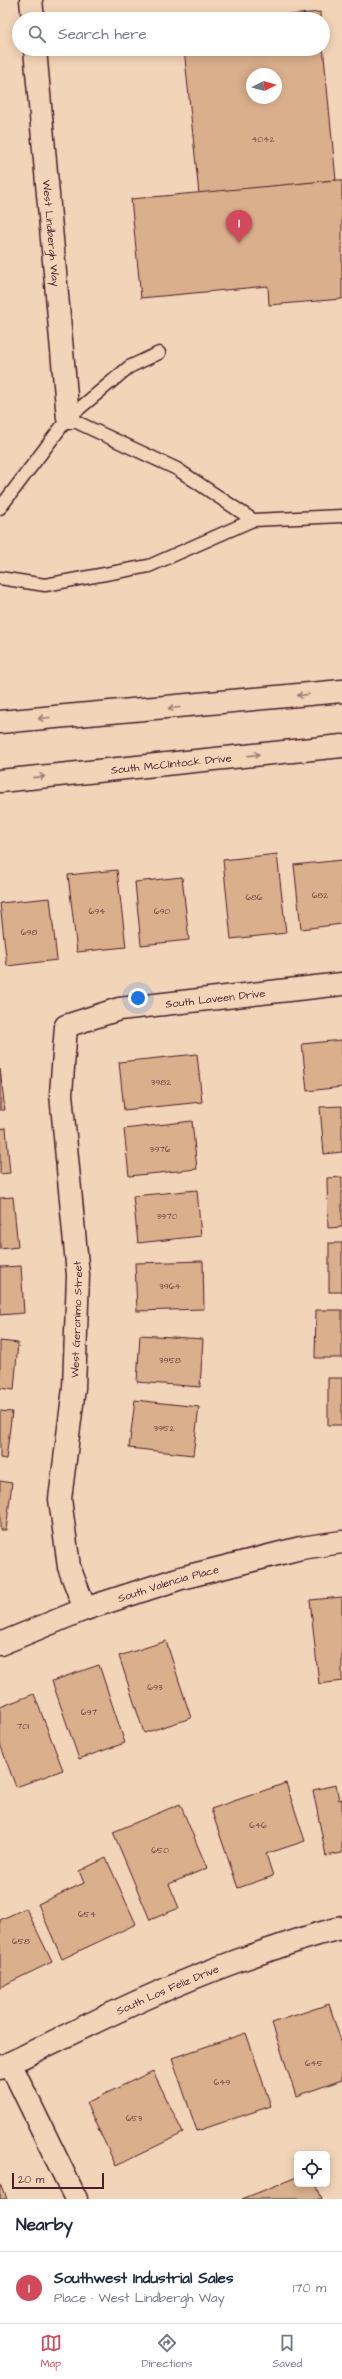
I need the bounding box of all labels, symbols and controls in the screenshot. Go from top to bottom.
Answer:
search box [12,12,330,56]
icon: search [26,23,48,45]
text: Search here [58,24,147,45]
north arrow [246,68,282,104]
house number: 4042 [251,133,275,146]
street label: West Lindbergh Way [39,179,63,287]
pin: 1 [226,210,252,243]
one-way arrow [297,692,310,699]
one-way arrow [168,704,181,711]
one-way arrow [38,715,51,722]
street label: South McClintock Drive [110,750,232,778]
one-way arrow [247,752,260,759]
one-way arrow [32,773,45,781]
house number: 682 [312,889,329,902]
house number: 686 [245,891,263,904]
house number: 694 [89,905,105,918]
house number: 690 [154,905,171,918]
house number: 698 [21,926,37,939]
street label: South Laveen Drive [165,986,266,1012]
your location [128,988,148,1008]
house number: 3982 [151,1076,172,1089]
house number: 3976 [150,1143,171,1156]
house number: 3970 [157,1210,178,1223]
street label: West Geronimo Street [67,1260,86,1378]
house number: 3964 [159,1280,181,1293]
house number: 3958 [159,1354,181,1367]
house number: 3952 [153,1422,175,1435]
street label: South Valencia Place [116,1562,220,1606]
house number: 693 [147,1681,163,1694]
house number: 697 [81,1706,98,1719]
house number: 701 [17,1720,29,1733]
house number: 646 [249,1819,267,1832]
house number: 650 [151,1844,169,1857]
house number: 654 [78,1908,96,1921]
house number: 658 [12,1935,30,1948]
street label: South Los Feliz Drive [114,1961,221,2019]
house number: 645 [305,2057,324,2070]
house number: 649 [214,2076,230,2089]
house number: 653 [126,2112,143,2125]
map controls [294,2151,330,2187]
button: locate [294,2151,330,2187]
scale bar [12,2171,104,2190]
text: 20 m [18,2172,44,2187]
text: Nearby [16,2213,73,2237]
text: Southwest Industrial Sales [54,2268,234,2289]
text: 1 [28,2279,30,2297]
text: 170 m [293,2279,326,2297]
text: Place · West Lindbergh Way [54,2289,225,2307]
tab: Map [40,2332,62,2371]
tab: Directions [141,2332,193,2371]
tab: Saved [272,2332,302,2371]

